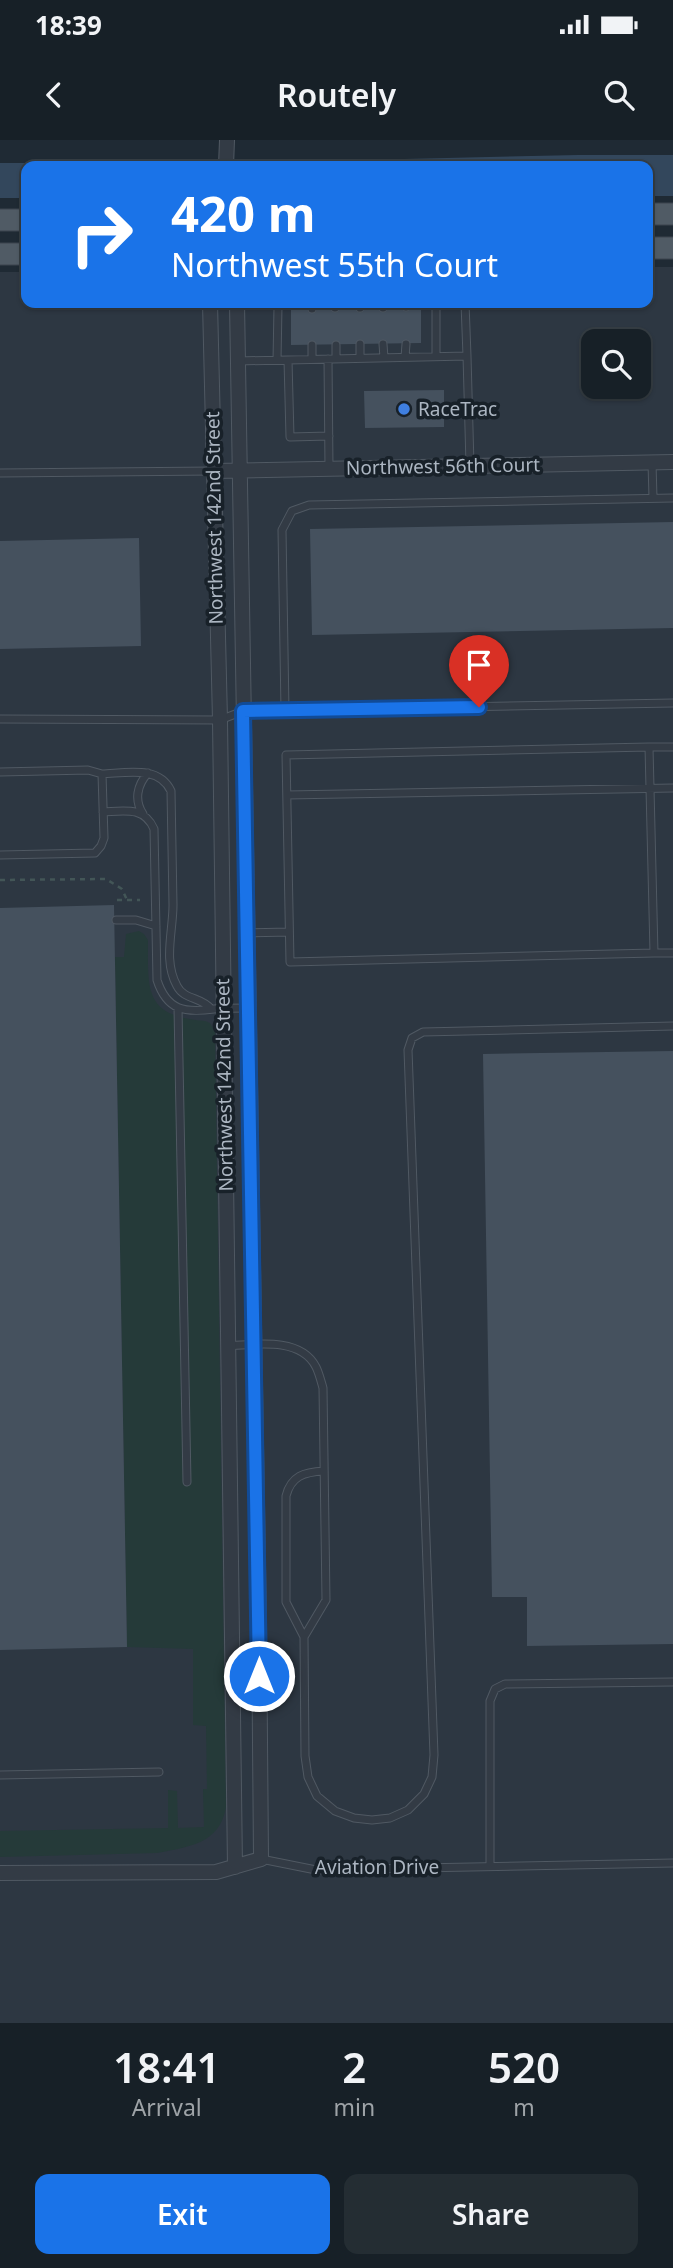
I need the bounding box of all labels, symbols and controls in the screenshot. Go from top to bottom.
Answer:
text: 18:39 [35,7,102,43]
text: Routely [277,73,396,116]
icon: back [35,76,73,114]
icon: search [600,76,638,114]
text: 420 m [171,180,316,246]
icon: right [56,189,147,280]
text: Northwest 55th Court [171,243,498,286]
map controls [581,329,651,399]
button: search [581,329,651,399]
place label: RaceTrac [418,396,497,422]
marker: RaceTrac [396,401,412,417]
street label: Northwest 142nd Street [199,411,229,625]
street label: Northwest 56th Court [346,451,540,481]
pin [449,635,509,707]
icon: arrive [460,646,498,684]
street label: Northwest 142nd Street [209,978,239,1192]
position arrow [222,1639,296,1713]
street label: Aviation Drive [315,1854,439,1880]
text: 18:41 [113,2038,221,2095]
text: 2 [342,2038,366,2095]
text: 520 [488,2038,560,2095]
text: Arrival [132,2091,202,2123]
text: min [333,2091,375,2123]
text: m [513,2091,535,2123]
button: Exit [35,2174,330,2254]
button: Share [344,2174,638,2254]

